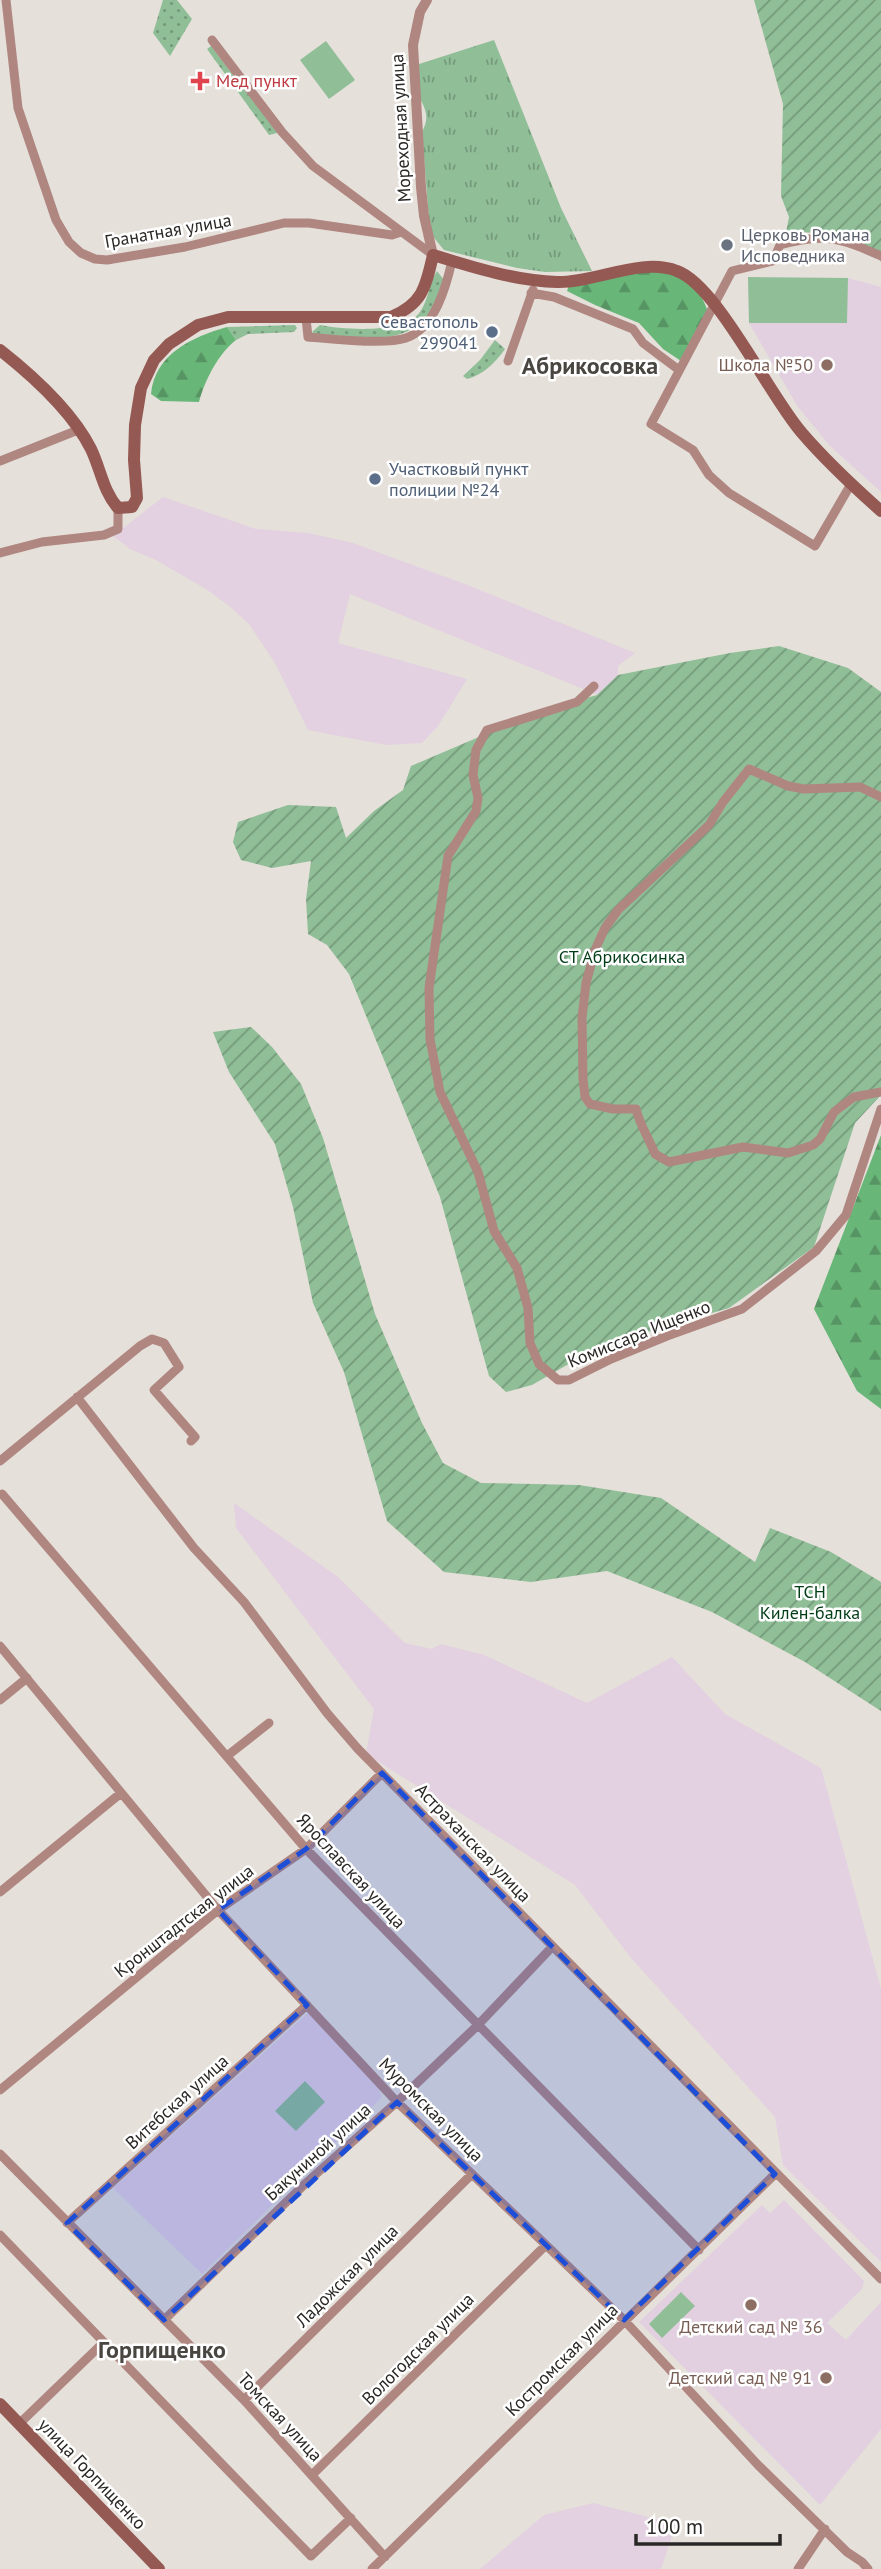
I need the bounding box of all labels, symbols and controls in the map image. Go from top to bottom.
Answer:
street label: Мореходная улица [385,53,416,203]
place label: Мед пункт [216,69,298,92]
marker: Мед пункт [190,71,210,91]
street label: Гранатная улица [103,208,233,253]
place label: Церковь Романа Исповедника [741,223,870,267]
marker: Церковь Романа Исповедника [719,237,735,253]
place label: Севастополь 299041 [380,310,478,354]
marker: Севастополь 299041 [484,324,500,340]
district label: Абрикосовка [522,350,658,381]
place label: Школа №50 [718,353,813,376]
marker: Школа №50 [819,357,835,373]
place label: Участковый пункт полиции №24 [389,457,529,501]
marker: Участковый пункт полиции №24 [367,471,383,487]
park label: СТ Абрикосинка [559,945,685,968]
street label: Комиссара Ищенко [564,1294,714,1373]
park label: ТСН Килен-балка [760,1580,860,1624]
street label: Астраханская улица [411,1778,536,1907]
street label: Ярославская улица [292,1808,411,1933]
street label: Кронштадтская улица [109,1859,258,1982]
street label: Витебская улица [120,2049,233,2154]
street label: Муромская улица [374,2053,488,2167]
street label: Бакуниной улица [260,2098,376,2205]
street label: Ладожская улица [290,2219,403,2333]
street label: Вологодская улица [357,2288,479,2410]
marker: Детский сад № 36 [743,2297,759,2313]
street label: Костромская улица [500,2298,623,2421]
place label: Детский сад № 36 [679,2315,823,2338]
district label: Горпищенко [98,2334,226,2365]
place label: Детский сад № 91 [669,2366,812,2389]
street label: Томская улица [233,2367,328,2466]
marker: Детский сад № 91 [818,2370,834,2386]
street label: улица Горпищенко [33,2413,151,2534]
scale bar [636,2502,780,2546]
text: 100 m [646,2513,703,2540]

